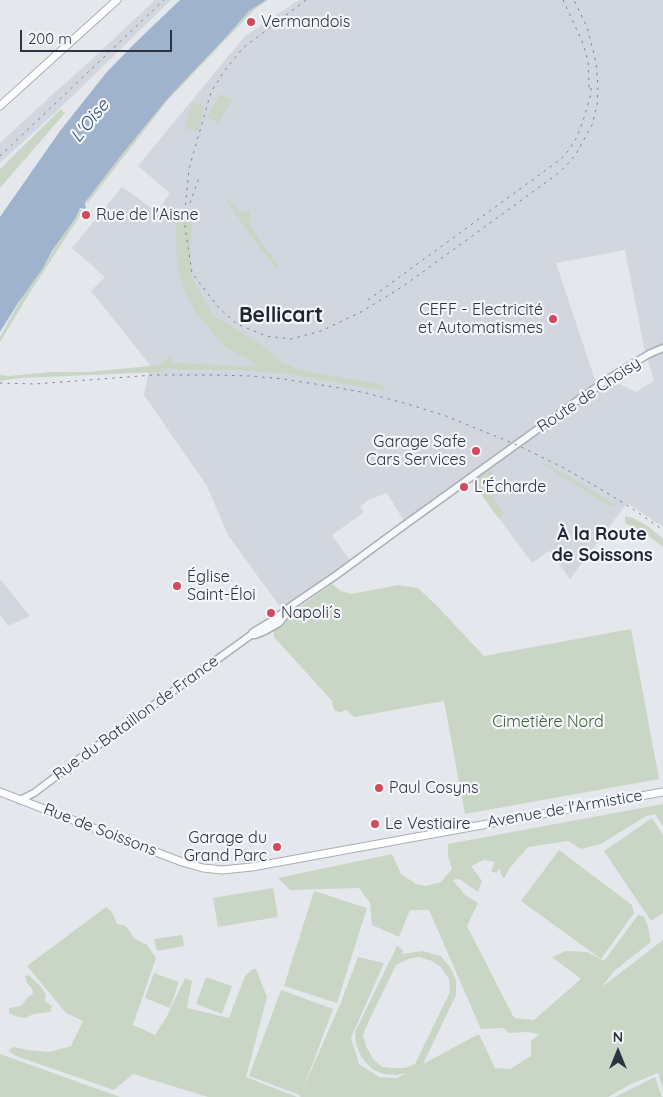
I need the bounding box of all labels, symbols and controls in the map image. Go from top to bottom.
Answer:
place label: Vermandois [261,12,350,32]
marker: Vermandois [245,16,257,28]
scale bar [22,20,175,52]
text: 200 m [28,29,72,48]
water label: L'Oise [66,95,114,147]
place label: Rue de l'Aisne [96,205,199,225]
marker: Rue de l'Aisne [80,209,92,221]
place label: CEFF - Electricité et Automatismes [418,300,543,338]
district label: Bellicart [239,303,323,329]
marker: CEFF - Electricité et Automatismes [547,313,559,325]
street label: Route de Choisy [534,353,644,437]
place label: Garage Safe Cars Services [366,432,466,470]
marker: Garage Safe Cars Services [470,445,482,457]
place label: L'Écharde [474,477,546,497]
marker: L'Écharde [458,481,470,493]
district label: À la Route de Soissons [551,524,653,566]
place label: Église Saint-Éloi [187,567,256,605]
marker: Église Saint-Éloi [171,580,183,592]
place label: Napoli´s [281,603,341,623]
marker: Napoli´s [265,607,277,619]
street label: Rue du Bataillon de France [50,651,222,785]
park label: Cimetière Nord [492,712,604,732]
place label: Paul Cosyns [389,778,479,798]
marker: Paul Cosyns [373,782,385,794]
street label: Avenue de l'Armistice [486,786,644,832]
street label: Rue de Soissons [41,800,159,860]
place label: Le Vestiaire [385,814,471,834]
marker: Le Vestiaire [369,818,381,830]
place label: Garage du Grand Parc [184,828,267,866]
marker: Garage du Grand Parc [271,841,283,853]
north arrow [593,1027,643,1077]
text: N [613,1028,623,1046]

